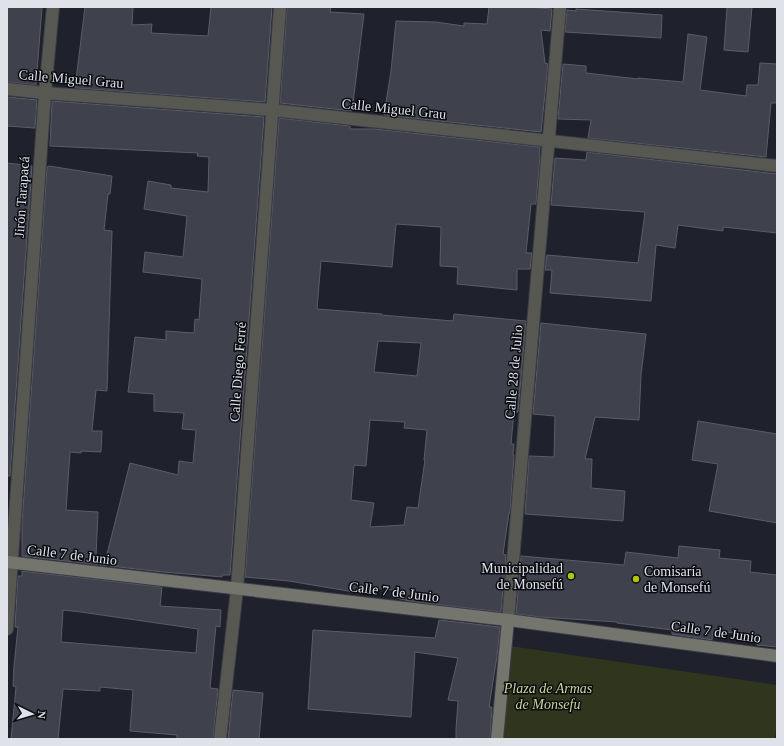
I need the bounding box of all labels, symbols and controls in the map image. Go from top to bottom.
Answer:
street label: Calle Miguel Grau [18,67,124,91]
street label: Calle Miguel Grau [341,96,447,122]
street label: Jirón Tarapacá [12,155,32,238]
street label: Calle Diego Ferré [227,321,249,423]
street label: Calle 28 de Julio [502,324,526,420]
street label: Calle 7 de Junio [26,542,118,568]
place label: Municipalidad de Monsefú [481,561,563,592]
place label: Comisaría de Monsefú [644,564,711,595]
marker: Municipalidad de Monsefú [566,571,576,581]
marker: Comisaría de Monsefú [631,574,641,584]
street label: Calle 7 de Junio [348,579,440,605]
street label: Calle 7 de Junio [670,618,762,646]
park label: Plaza de Armas de Monsefu [503,681,593,712]
north arrow [12,694,52,734]
text: N [36,710,48,719]

